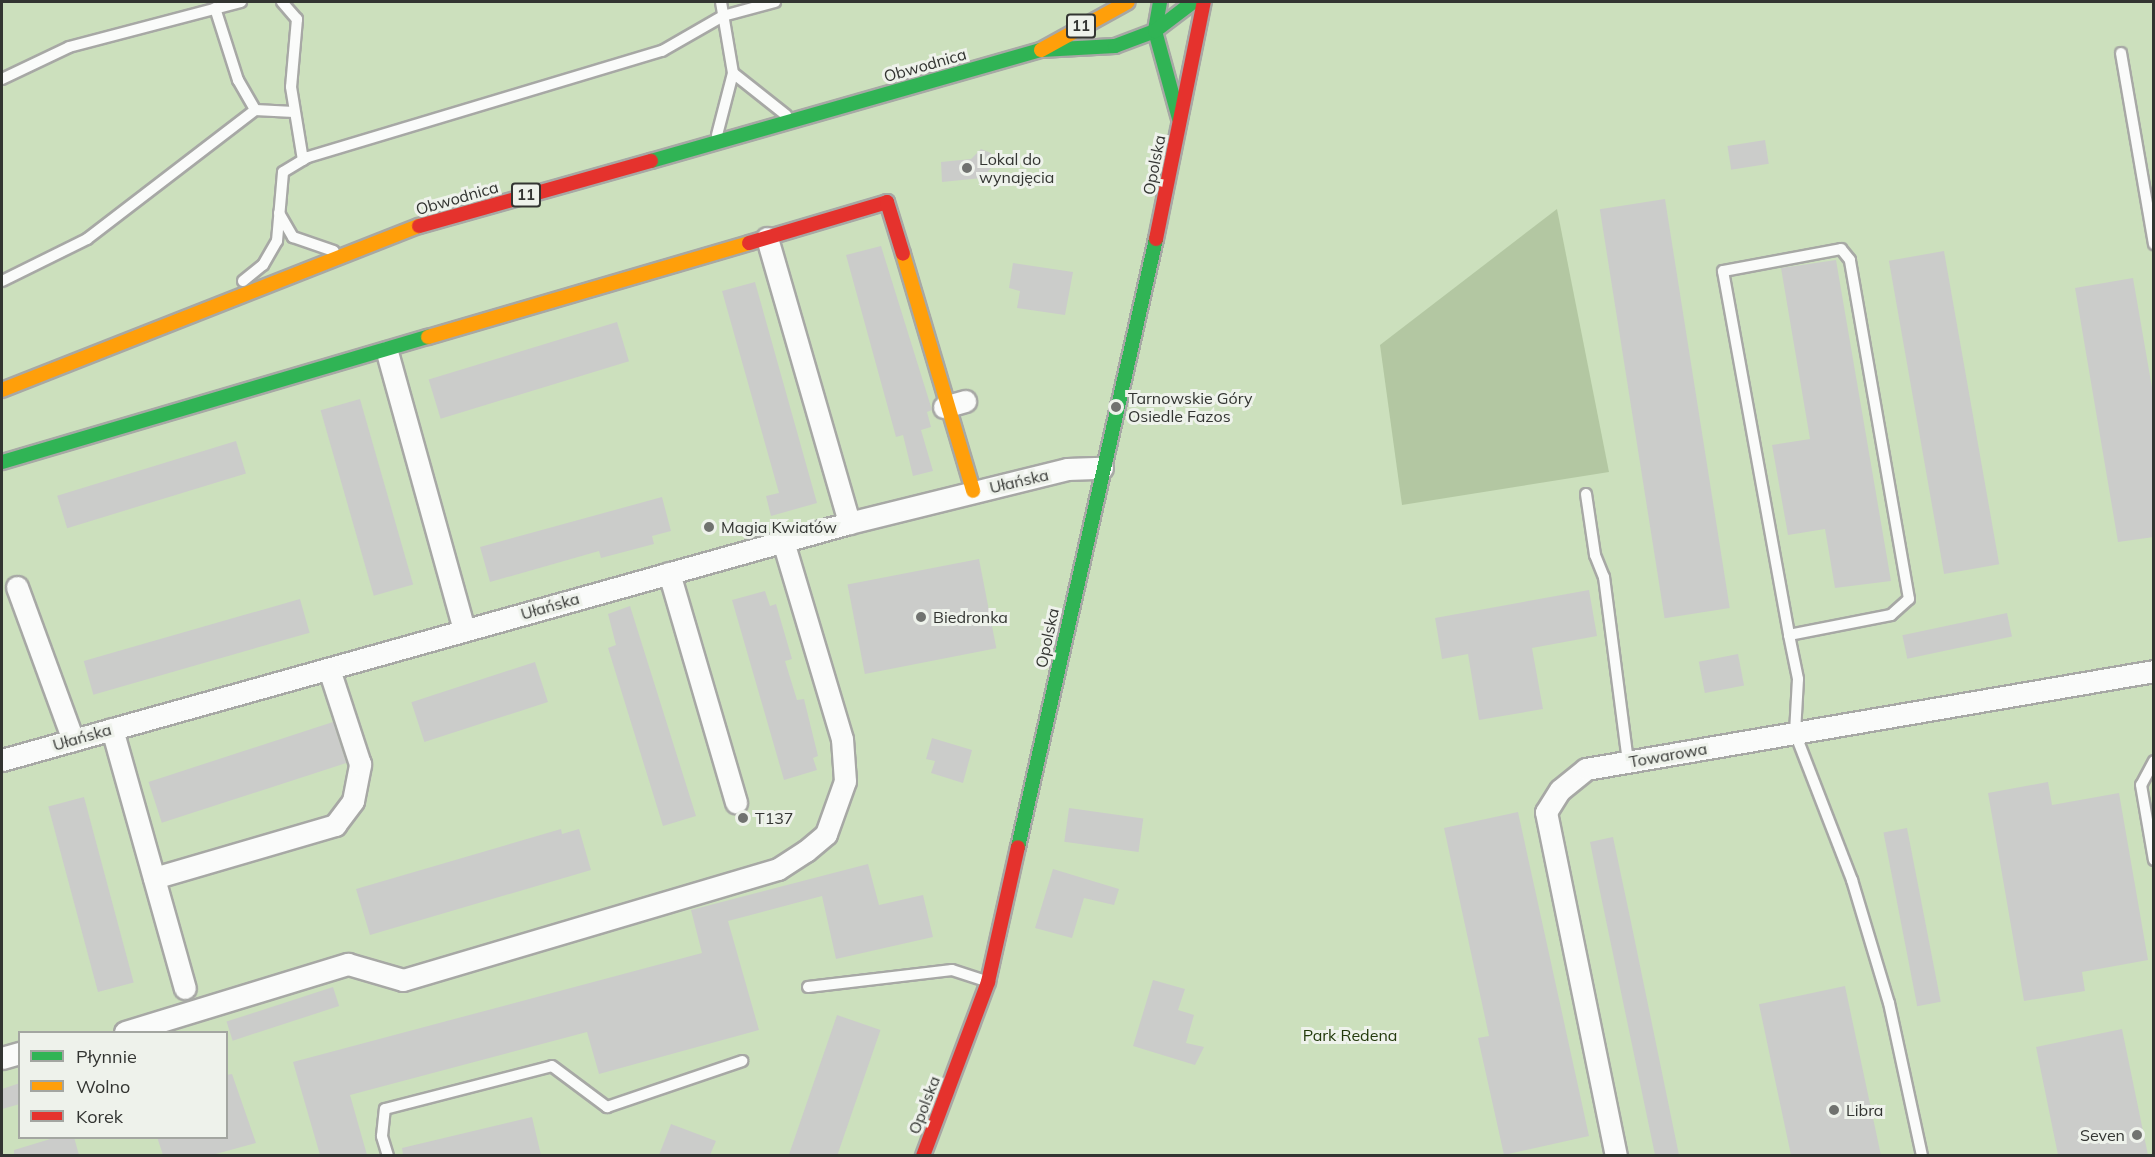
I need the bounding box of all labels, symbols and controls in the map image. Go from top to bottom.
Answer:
road number: 11 [1066,14,1096,38]
street label: Obwodnica [882,44,968,86]
street label: Opolska [1139,133,1169,197]
place label: Lokal do wynajęcia [979,149,1054,187]
marker: Lokal do wynajęcia [960,161,974,175]
street label: Obwodnica [414,177,500,219]
road number: 11 [511,183,541,207]
place label: Tarnowskie Góry Osiedle Fazos [1128,388,1252,426]
marker: Tarnowskie Góry Osiedle Fazos [1109,400,1123,414]
street label: Ułańska [988,465,1050,497]
place label: Magia Kwiatów [721,517,837,537]
marker: Magia Kwiatów [702,520,716,534]
street label: Ułańska [518,588,582,624]
street label: Opolska [1031,606,1063,670]
place label: Biedronka [933,607,1008,627]
marker: Biedronka [914,610,928,624]
street label: Ułańska [50,719,114,755]
street label: Towarowa [1627,739,1709,771]
place label: T137 [755,808,793,828]
marker: T137 [736,811,750,825]
park label: Park Redena [1303,1025,1397,1045]
legend [18,1031,228,1139]
text: Płynnie [76,1045,137,1068]
street label: Opolska [904,1073,944,1137]
text: Wolno [76,1075,130,1098]
place label: Libra [1846,1100,1883,1120]
marker: Libra [1827,1103,1841,1117]
text: Korek [76,1105,123,1128]
place label: Seven [2080,1125,2125,1145]
marker: Seven [2130,1128,2144,1142]

